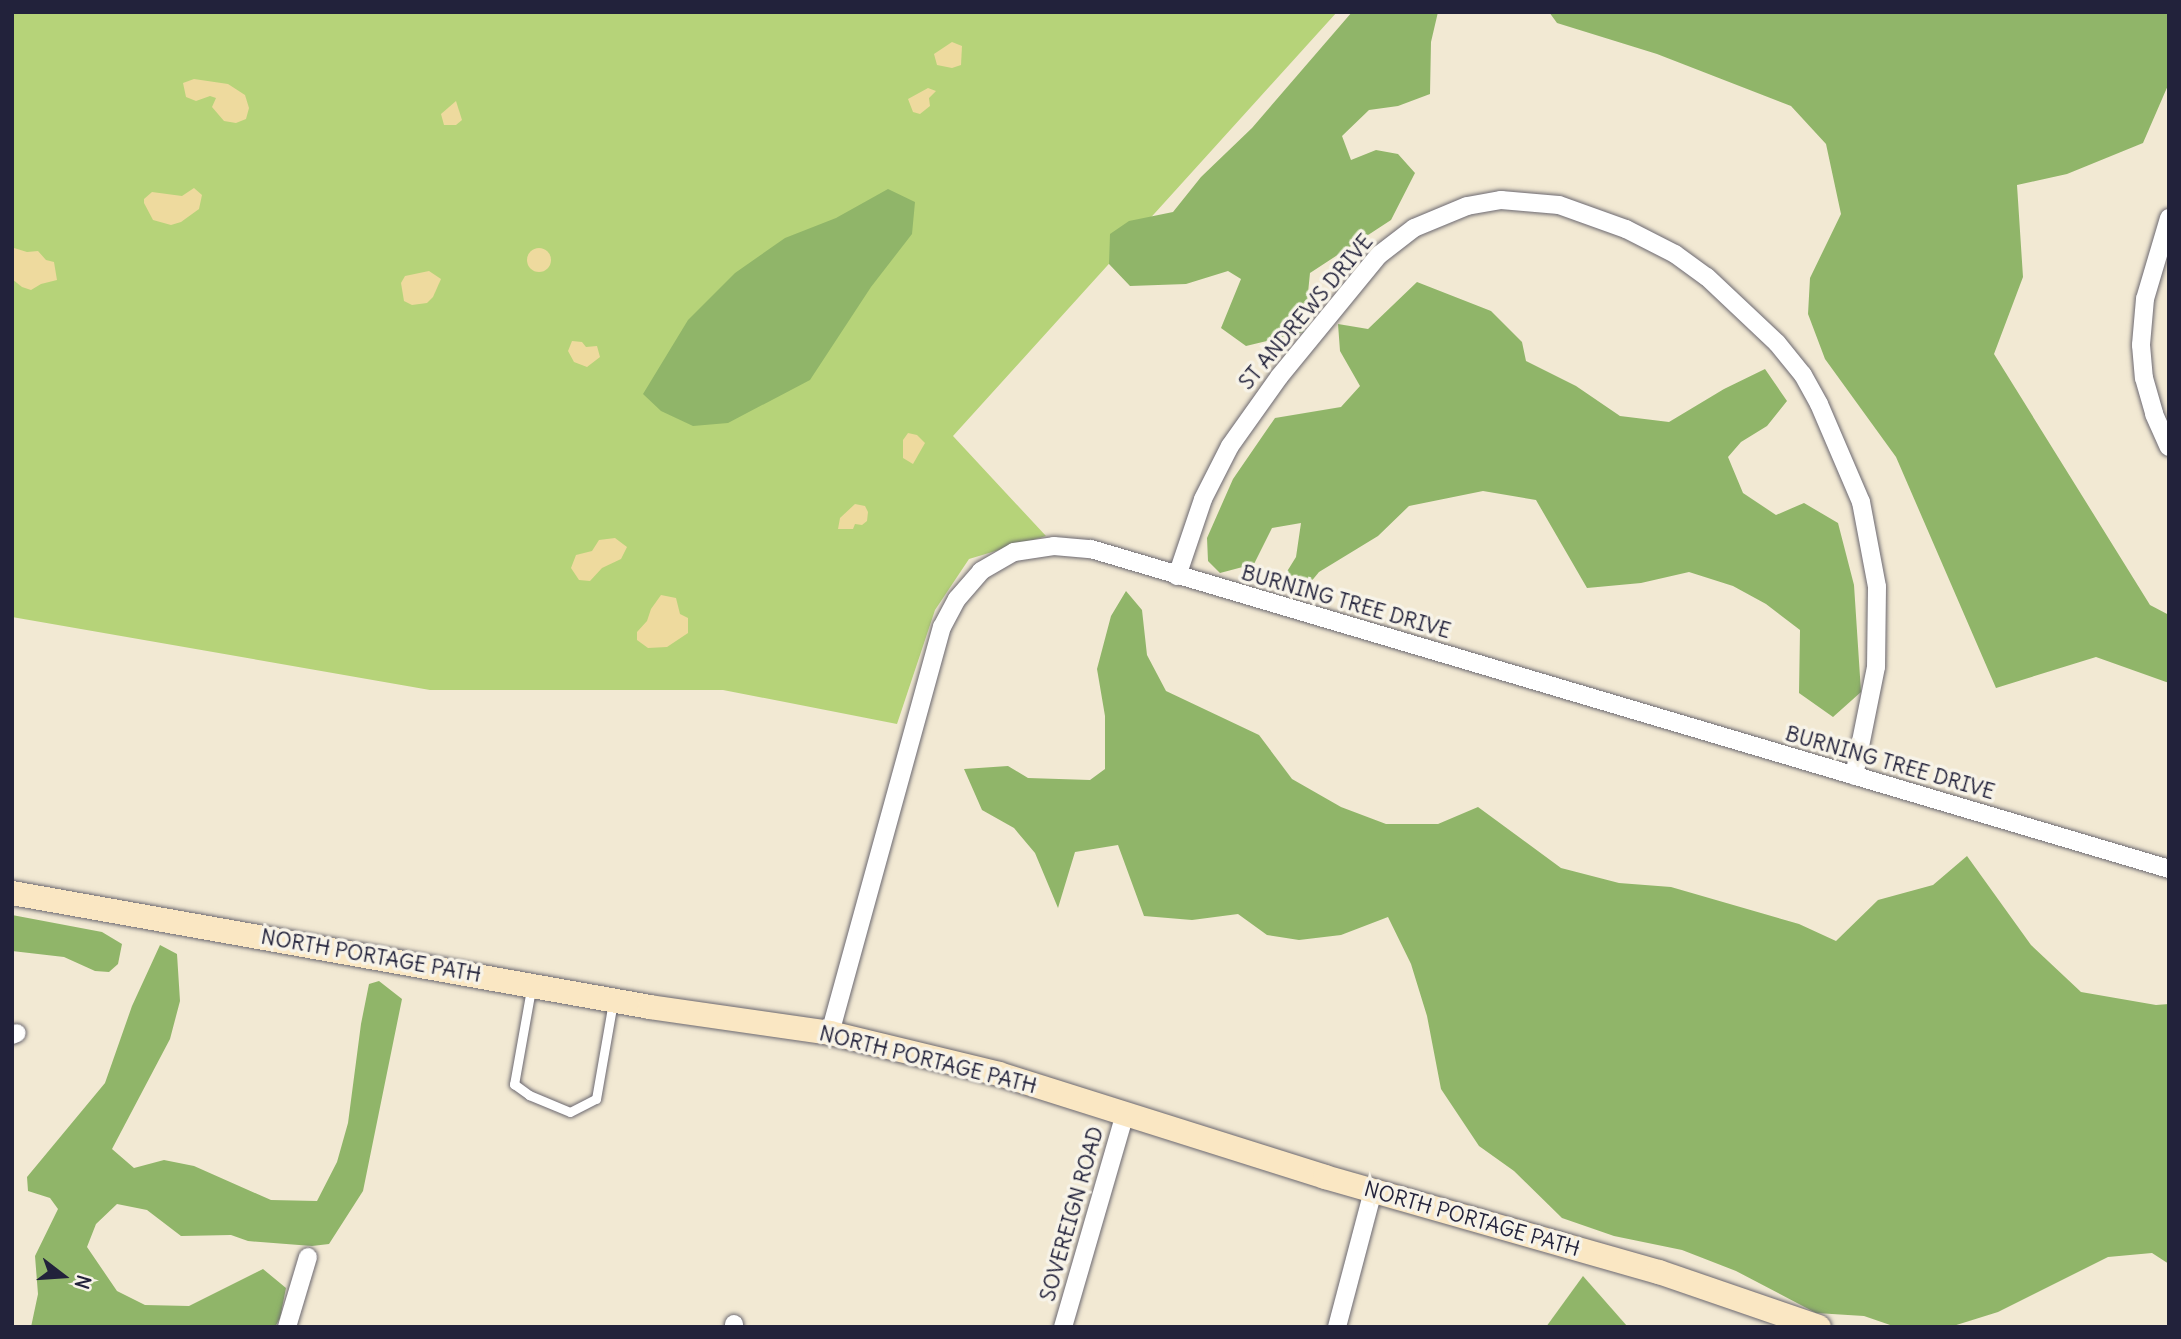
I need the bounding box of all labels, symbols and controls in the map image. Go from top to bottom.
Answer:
street label: ST ANDREWS DRIVE [1234,229,1378,395]
street label: BURNING TREE DRIVE [1238,560,1454,644]
street label: BURNING TREE DRIVE [1782,721,1998,805]
street label: NORTH PORTAGE PATH [259,924,483,988]
street label: NORTH PORTAGE PATH [817,1021,1039,1099]
street label: SOVEREIGN ROAD [1035,1124,1109,1304]
street label: NORTH PORTAGE PATH [1361,1176,1583,1262]
north arrow [28,1241,98,1311]
text: N [70,1272,96,1292]

